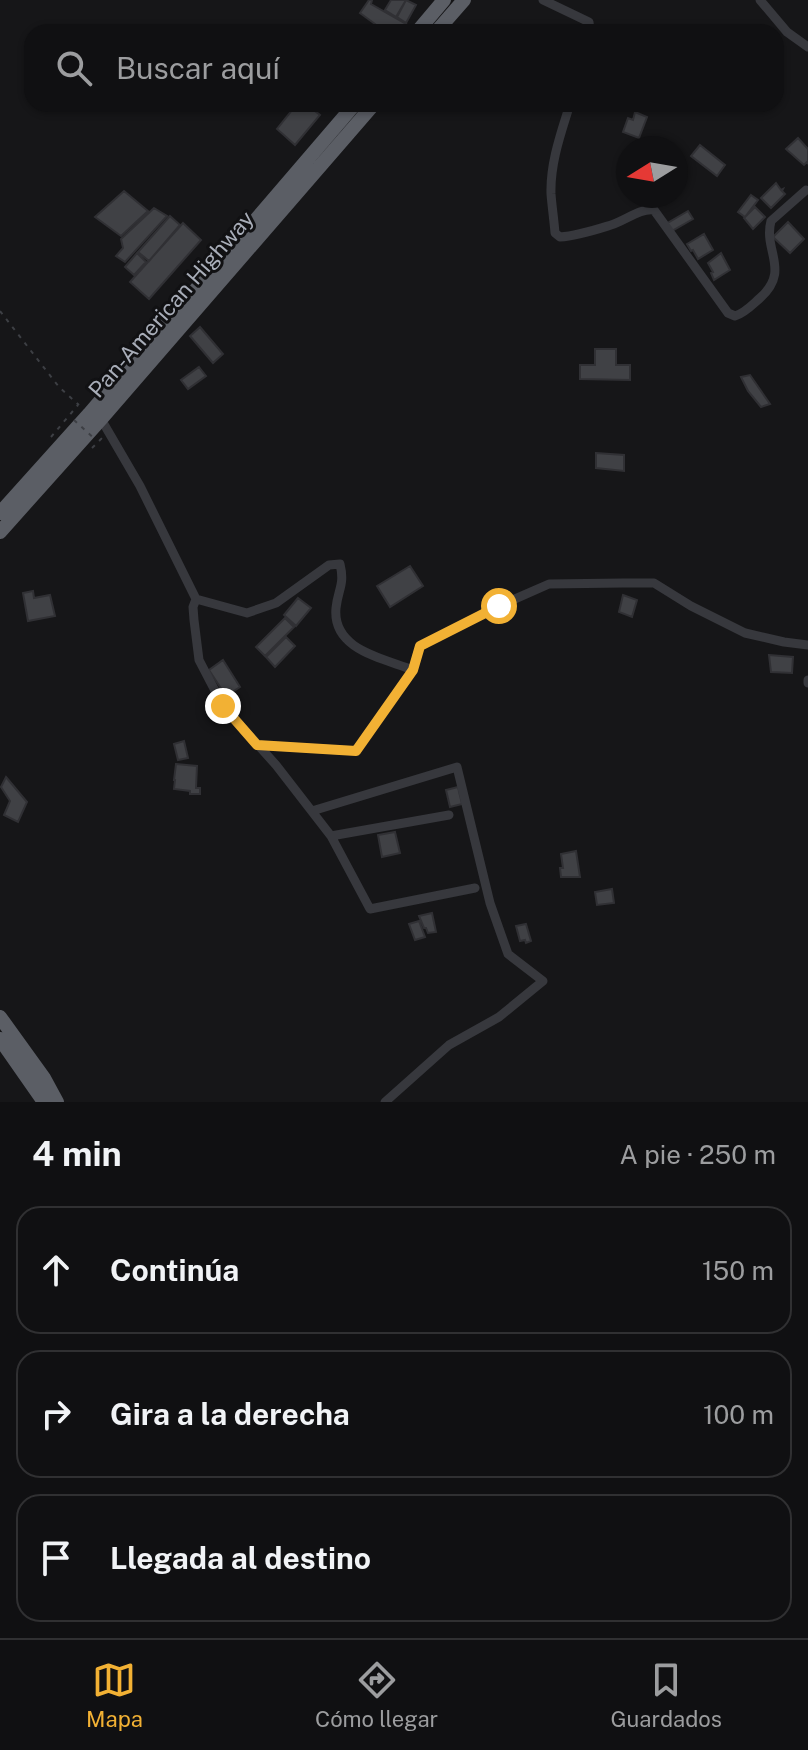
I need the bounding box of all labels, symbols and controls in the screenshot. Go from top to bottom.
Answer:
search box [24,24,784,112]
icon: search [52,46,96,90]
text: Buscar aquí [116,50,280,86]
north arrow [616,136,688,208]
street label: Pan-American Highway [83,205,259,402]
route start [481,588,517,624]
route end [205,688,241,724]
text: 4 min [32,1134,122,1174]
text: A pie · 250 m [619,1139,776,1170]
icon: ahead [34,1248,78,1292]
text: Continúa [110,1252,239,1288]
text: 150 m [702,1255,774,1286]
icon: right [34,1392,78,1436]
text: Gira a la derecha [110,1396,350,1432]
text: 100 m [703,1399,774,1430]
icon: arrive [34,1536,78,1580]
text: Llegada al destino [110,1540,371,1576]
tab: Mapa [86,1658,143,1732]
tab: Cómo llegar [315,1658,438,1732]
tab: Guardados [610,1658,722,1732]

